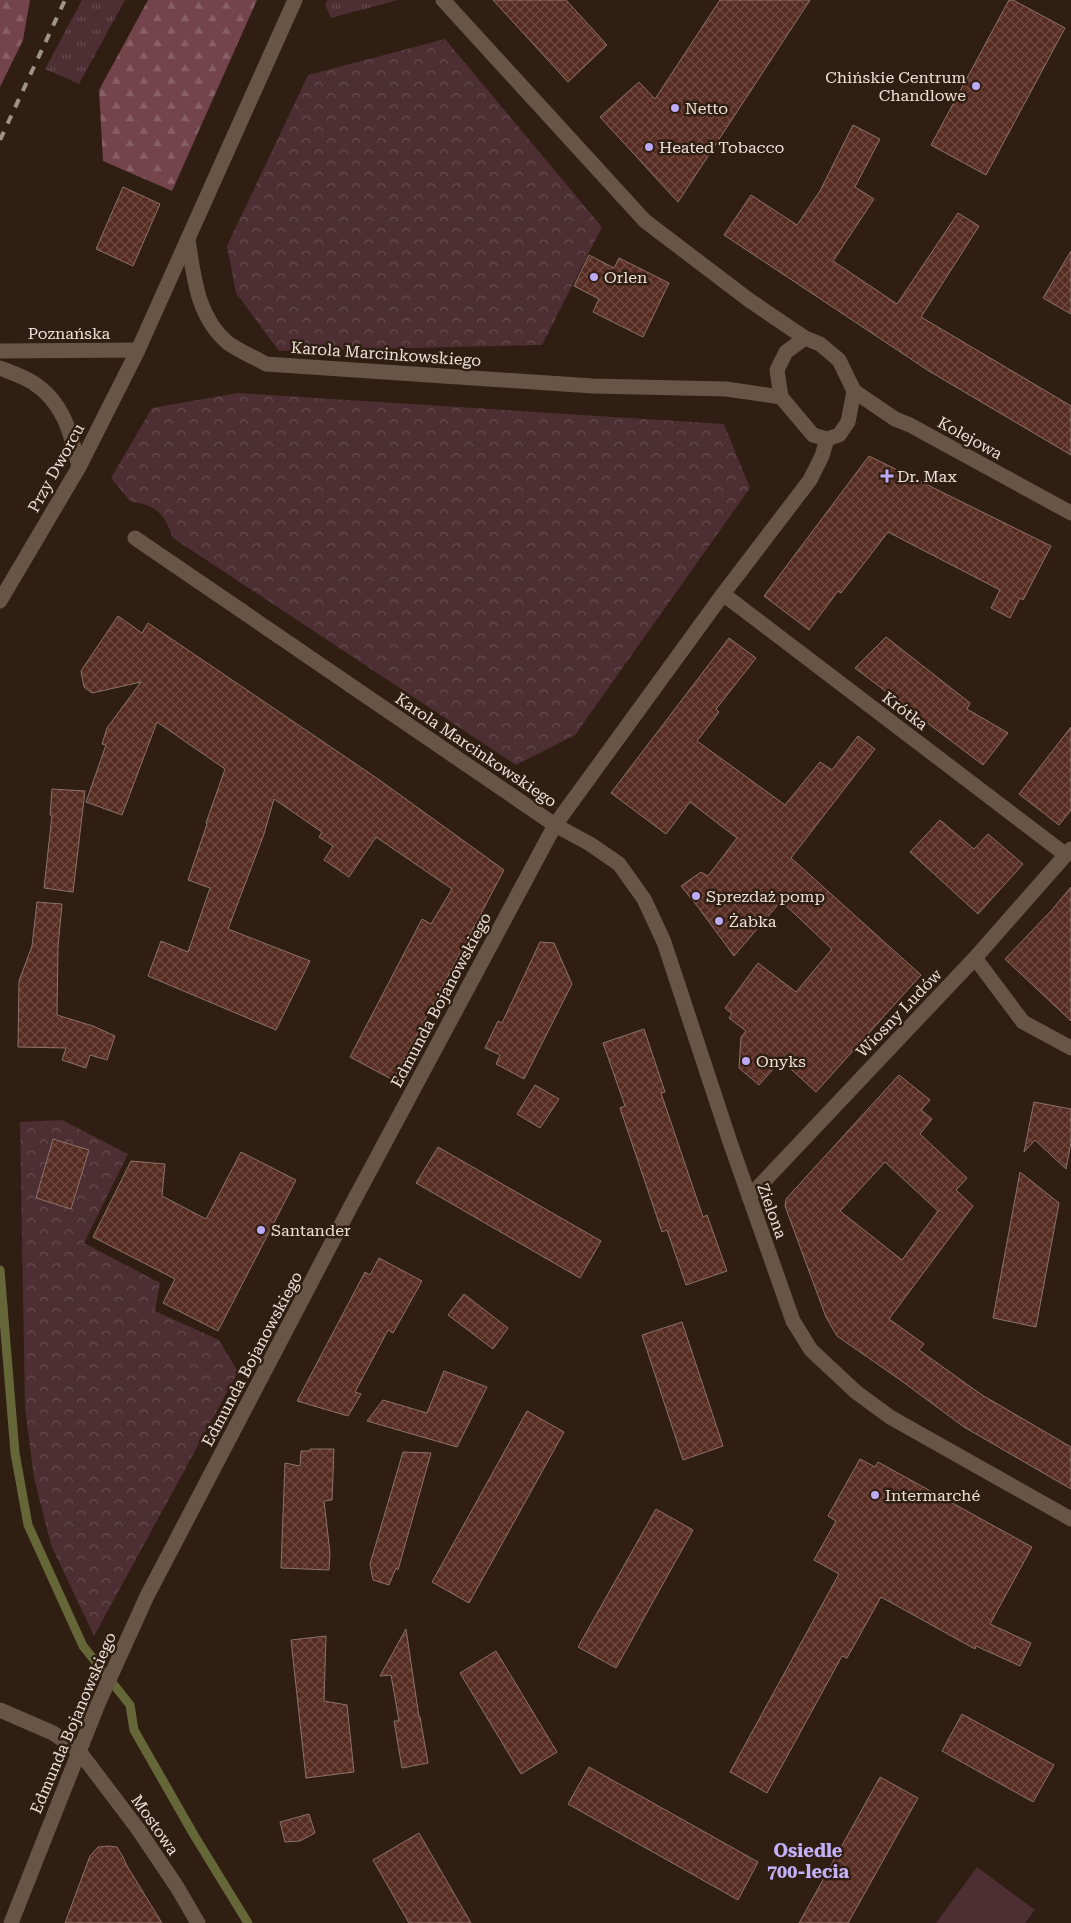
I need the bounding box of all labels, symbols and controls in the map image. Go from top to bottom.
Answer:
place label: Chińskie Centrum Chandlowe [825,68,966,105]
marker: Chińskie Centrum Chandlowe [970,80,982,92]
place label: Netto [685,99,728,118]
marker: Netto [669,102,681,114]
place label: Heated Tobacco [659,138,784,157]
marker: Heated Tobacco [643,141,655,153]
place label: Orlen [604,268,647,287]
marker: Orlen [588,271,600,283]
street label: Poznańska [28,324,111,343]
street label: Karola Marcinkowskiego [290,338,482,370]
street label: Kolejowa [934,413,1006,464]
street label: Przy Dworcu [24,420,88,516]
place label: Dr. Max [897,467,957,486]
marker: Dr. Max [881,470,893,482]
street label: Krótka [878,688,932,734]
street label: Karola Marcinkowskiego [392,689,560,811]
place label: Sprezdaż pomp [706,887,825,906]
marker: Sprezdaż pomp [690,890,702,902]
street label: Edmunda Bojanowskiego [387,909,495,1091]
place label: Żabka [729,912,777,931]
marker: Żabka [713,915,725,927]
street label: Wiosny Ludów [852,964,946,1061]
place label: Onyks [756,1052,806,1071]
marker: Onyks [740,1055,752,1067]
street label: Zielona [753,1181,791,1242]
place label: Santander [271,1221,351,1240]
marker: Santander [255,1224,267,1236]
street label: Edmunda Bojanowskiego [198,1268,306,1450]
place label: Intermarché [885,1486,980,1505]
marker: Intermarché [869,1489,881,1501]
street label: Edmunda Bojanowskiego [26,1629,120,1817]
street label: Mostowa [127,1791,183,1859]
district label: Osiedle 700-lecia [767,1840,849,1882]

